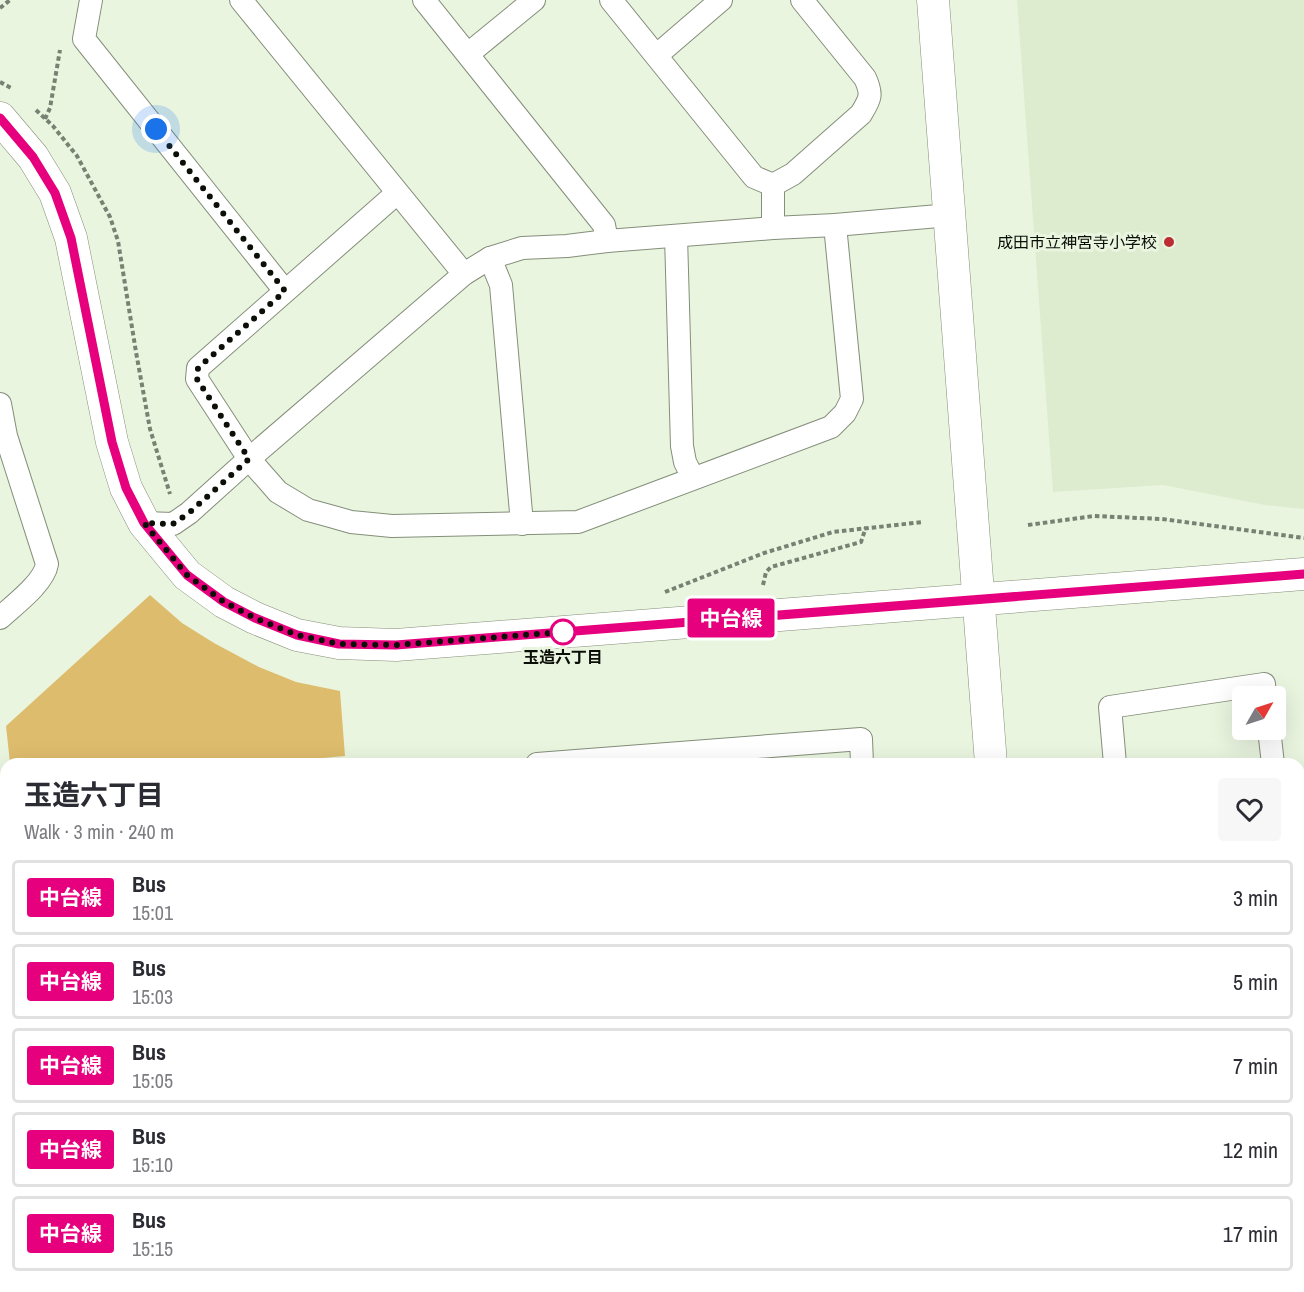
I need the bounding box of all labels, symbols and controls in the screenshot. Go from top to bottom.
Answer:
your location [141,114,171,144]
place label: 成田市立神宮寺小学校 [997,231,1157,253]
marker: 成田市立神宮寺小学校 [1162,235,1176,249]
line badge: 中台線 [696,598,765,638]
text: 中台線 [700,604,763,633]
marker: 玉造六丁目 [550,619,576,645]
place label: 玉造六丁目 [523,646,603,668]
north arrow [1232,686,1286,740]
map controls [1232,686,1286,740]
text: 玉造六丁目 [24,776,164,814]
button: heart [1218,778,1281,841]
text: Walk · 3 min · 240 m [24,818,174,845]
text: Bus [132,869,166,899]
text: 中台線 [39,883,102,912]
text: 3 min [1233,883,1278,913]
text: 15:01 [132,899,173,926]
text: Bus [132,953,166,983]
text: 中台線 [39,967,102,996]
text: 5 min [1233,967,1278,997]
text: 15:03 [132,983,173,1010]
text: Bus [132,1037,166,1067]
text: 中台線 [39,1051,102,1080]
text: 7 min [1233,1051,1278,1081]
text: 15:05 [132,1067,173,1094]
text: Bus [132,1121,166,1151]
text: 中台線 [39,1135,102,1164]
text: 12 min [1223,1135,1278,1165]
text: 15:10 [132,1151,173,1178]
text: Bus [132,1205,166,1235]
text: 中台線 [39,1219,102,1248]
text: 17 min [1223,1219,1278,1249]
text: 15:15 [132,1235,173,1262]

